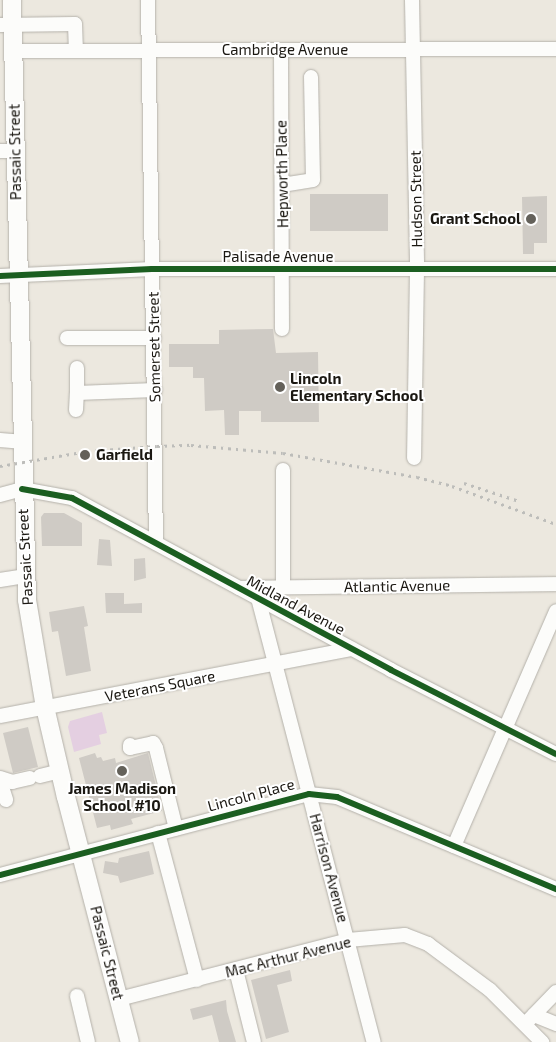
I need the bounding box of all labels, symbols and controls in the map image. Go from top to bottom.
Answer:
street label: Cambridge Avenue [222,41,348,59]
street label: Passaic Street [5,104,25,200]
street label: Hepworth Place [272,120,292,228]
street label: Hudson Street [406,150,426,248]
place label: Grant School [430,210,521,228]
marker: Grant School [525,213,537,225]
street label: Palisade Avenue [222,248,334,266]
street label: Somerset Street [144,292,164,402]
place label: Lincoln Elementary School [290,369,424,404]
marker: Lincoln Elementary School [274,381,286,393]
place label: Garfield [96,446,153,464]
marker: Garfield [78,448,92,462]
street label: Passaic Street [13,508,37,606]
street label: Midland Avenue [244,571,348,639]
street label: Atlantic Avenue [344,576,450,596]
street label: Veterans Square [103,666,217,706]
marker: James Madison School #10 [116,765,128,777]
street label: Lincoln Place [206,775,296,815]
place label: James Madison School #10 [68,779,176,814]
street label: Harrison Avenue [306,811,352,925]
street label: Passaic Street [87,904,127,1002]
street label: Mac Arthur Avenue [223,933,353,981]

